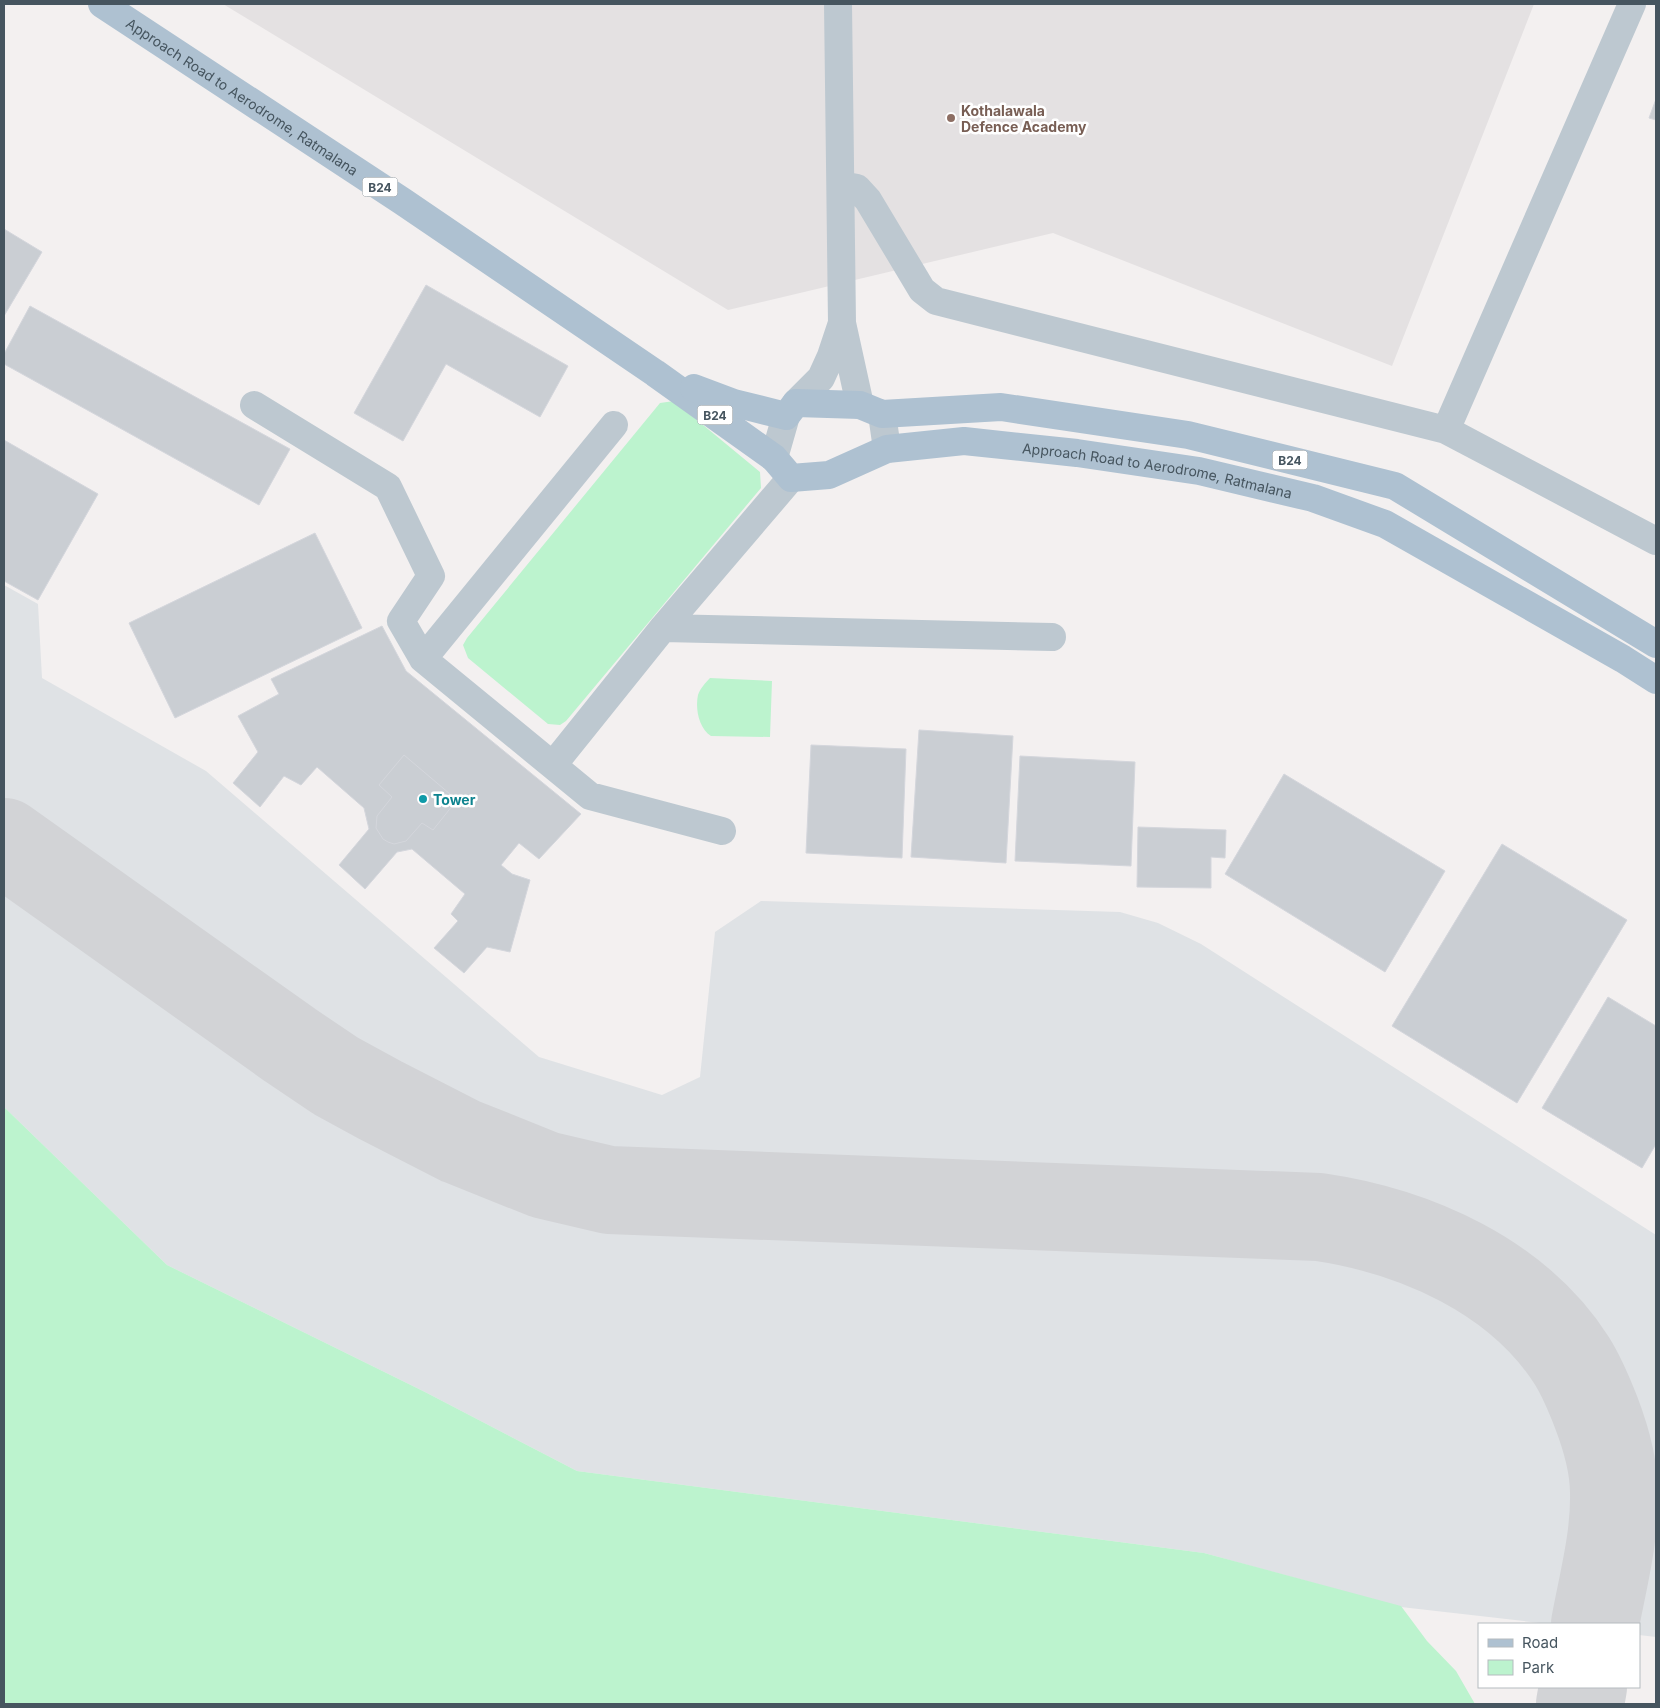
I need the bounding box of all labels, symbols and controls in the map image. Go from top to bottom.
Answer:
street label: Approach Road to Aerodrome, Ratmalana [123,14,362,178]
place label: Kothalawala Defence Academy [961,102,1087,135]
marker: Kothalawala Defence Academy [945,112,957,124]
road number: B24 [362,178,398,196]
road number: B24 [698,406,732,424]
street label: Approach Road to Aerodrome, Ratmalana [1021,439,1294,501]
road number: B24 [1272,450,1308,470]
place label: Tower [433,791,476,808]
marker: Tower [417,793,429,805]
legend [1478,1623,1640,1688]
text: Road [1522,1633,1558,1652]
text: Park [1522,1658,1555,1677]

